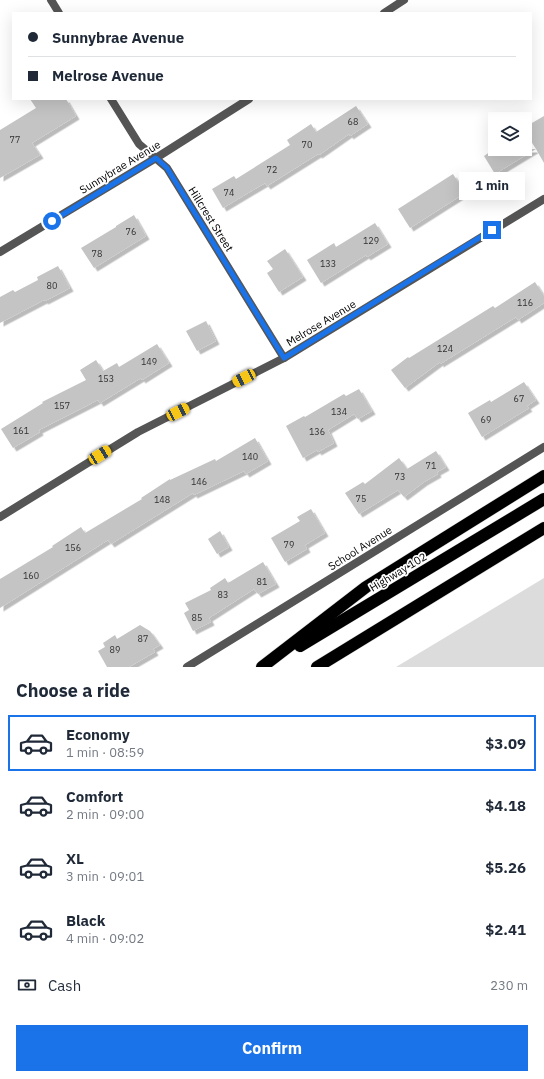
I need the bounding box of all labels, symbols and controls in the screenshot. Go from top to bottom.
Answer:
text: Sunnybrae Avenue [52,28,184,47]
text: Melrose Avenue [52,66,164,85]
map controls [488,112,532,156]
button: layers [488,112,532,156]
house number: 68 [348,116,358,127]
house number: 77 [10,134,20,145]
street label: Sunnybrae Avenue [77,137,163,197]
house number: 70 [302,139,312,150]
house number: 72 [267,164,277,175]
callout: 1 min [459,172,525,200]
text: 1 min [475,177,509,194]
street label: Hillcrest Street [185,184,237,254]
house number: 74 [224,187,234,198]
route start [43,212,61,230]
route end [483,221,501,239]
house number: 76 [126,226,136,237]
house number: 129 [363,235,379,246]
house number: 78 [92,248,102,259]
house number: 133 [320,258,336,269]
house number: 80 [47,280,57,291]
street label: Melrose Avenue [284,297,358,349]
house number: 116 [517,297,533,308]
house number: 124 [437,343,453,354]
house number: 149 [141,356,157,367]
car [231,367,257,389]
house number: 153 [98,373,114,384]
house number: 67 [514,393,524,404]
house number: 157 [54,400,70,411]
car [165,401,191,423]
house number: 134 [331,406,347,417]
house number: 69 [481,414,491,425]
house number: 161 [13,425,29,436]
house number: 136 [309,426,325,437]
car [87,444,113,466]
house number: 140 [242,451,258,462]
house number: 71 [426,460,436,471]
house number: 73 [395,471,405,482]
house number: 146 [191,476,207,487]
house number: 75 [356,493,366,504]
house number: 148 [154,494,170,505]
street label: School Avenue [325,523,395,573]
house number: 79 [284,539,294,550]
house number: 156 [65,542,81,553]
street label: Highway 102 [367,549,429,595]
house number: 160 [23,570,39,581]
house number: 81 [257,576,267,587]
house number: 83 [218,589,228,600]
house number: 85 [192,612,202,623]
house number: 87 [138,633,148,644]
house number: 89 [110,644,120,655]
text: Choose a ride [16,679,130,702]
icon: car [18,725,54,761]
text: Economy [66,725,130,744]
text: $3.09 [485,734,526,753]
text: 1 min · 08:59 [66,744,144,761]
icon: car [18,787,54,823]
text: Comfort [66,787,123,806]
text: $4.18 [485,796,526,815]
text: 2 min · 09:00 [66,806,144,823]
icon: car [18,849,54,885]
text: XL [66,849,84,868]
text: $5.26 [485,858,526,877]
text: 3 min · 09:01 [66,868,144,885]
icon: car [18,911,54,947]
text: Black [66,911,106,930]
text: $2.41 [485,920,526,939]
text: 4 min · 09:02 [66,930,144,947]
icon: cash [16,974,38,996]
text: Cash [48,976,81,995]
text: 230 m [490,977,528,994]
button: Confirm [16,1025,528,1071]

